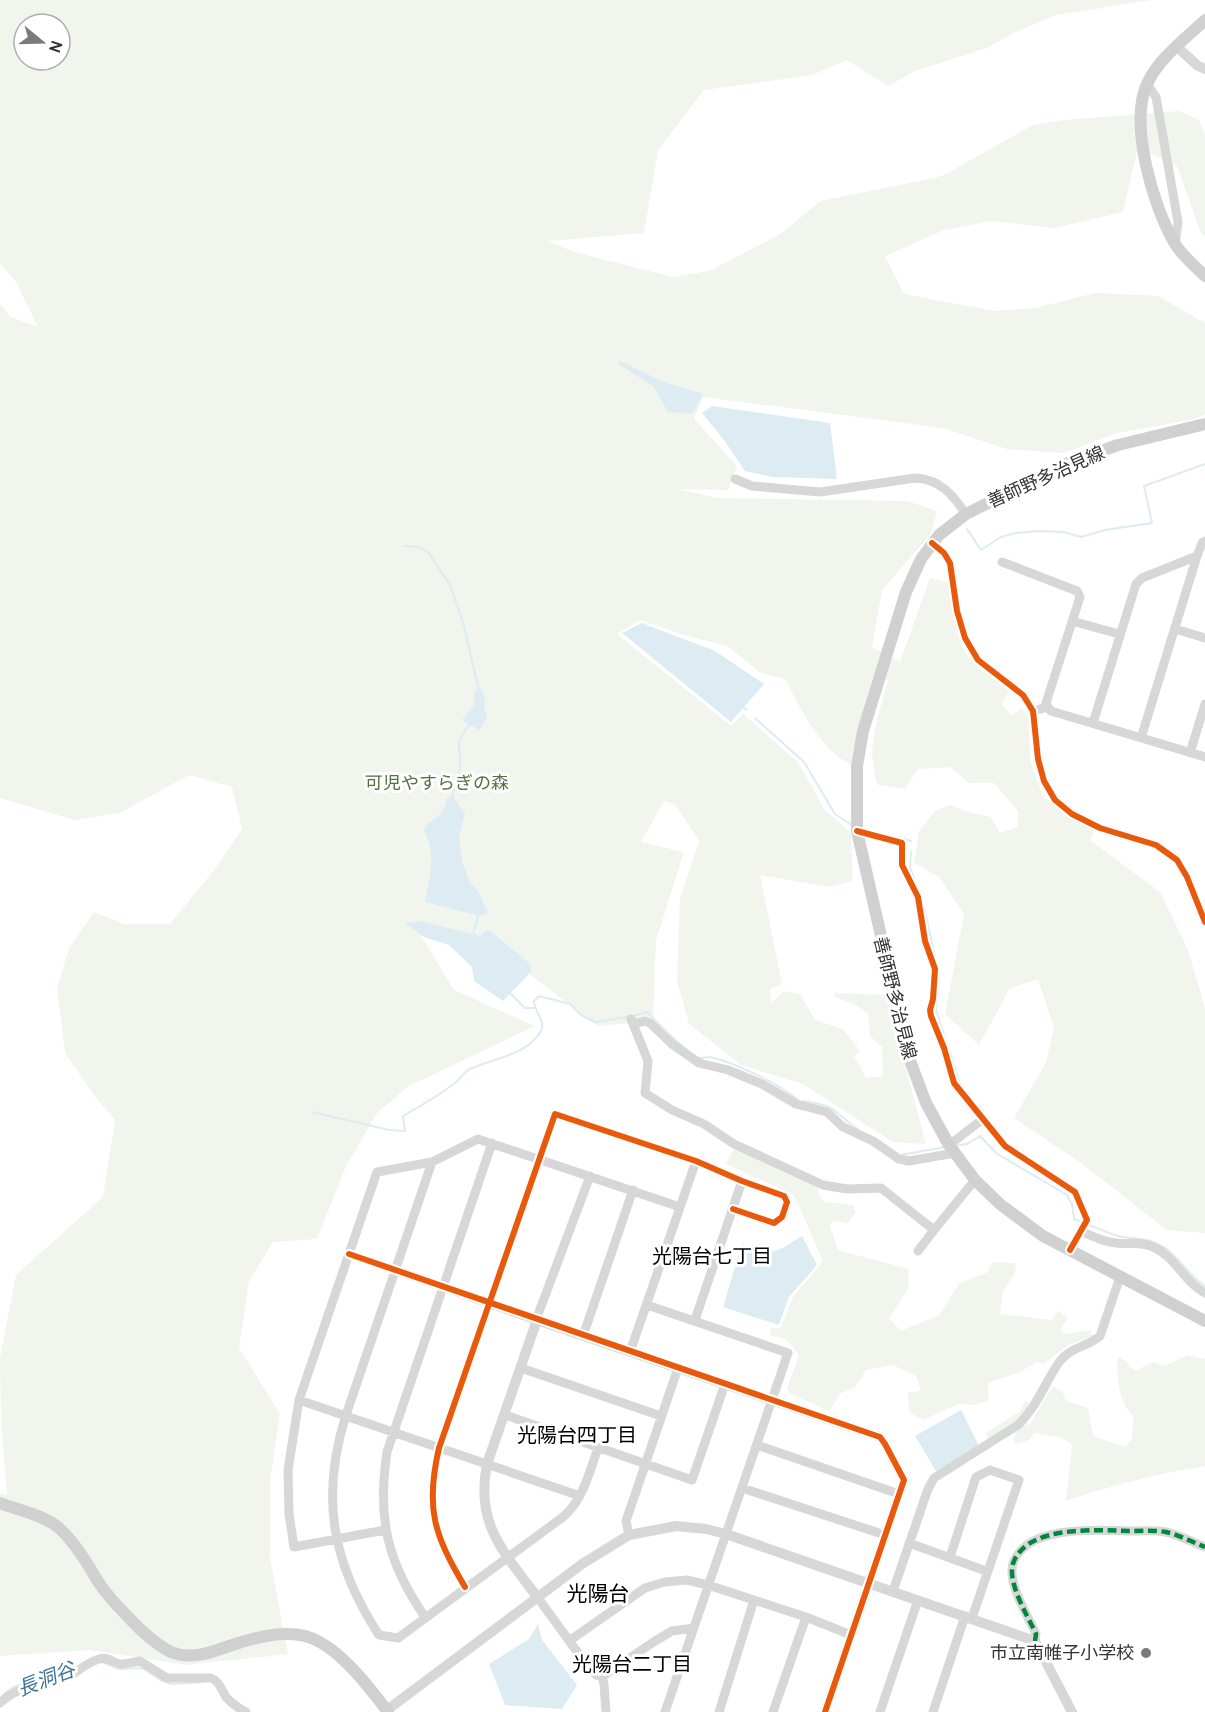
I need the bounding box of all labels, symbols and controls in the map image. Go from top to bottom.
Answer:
north arrow [12,12,72,72]
text: N [45,38,67,55]
street label: 善師野多治見線 [984,441,1108,513]
park label: 可児やすらぎの森 [365,772,509,794]
street label: 善師野多治見線 [869,934,921,1062]
district label: 光陽台七丁目 [652,1244,772,1268]
district label: 光陽台四丁目 [517,1423,637,1447]
district label: 光陽台 [567,1581,630,1606]
place label: 市立南帷子小学校 [990,1642,1134,1664]
marker: 市立南帷子小学校 [1139,1646,1153,1660]
district label: 光陽台二丁目 [572,1652,692,1676]
water label: 長洞谷 [14,1656,80,1701]

